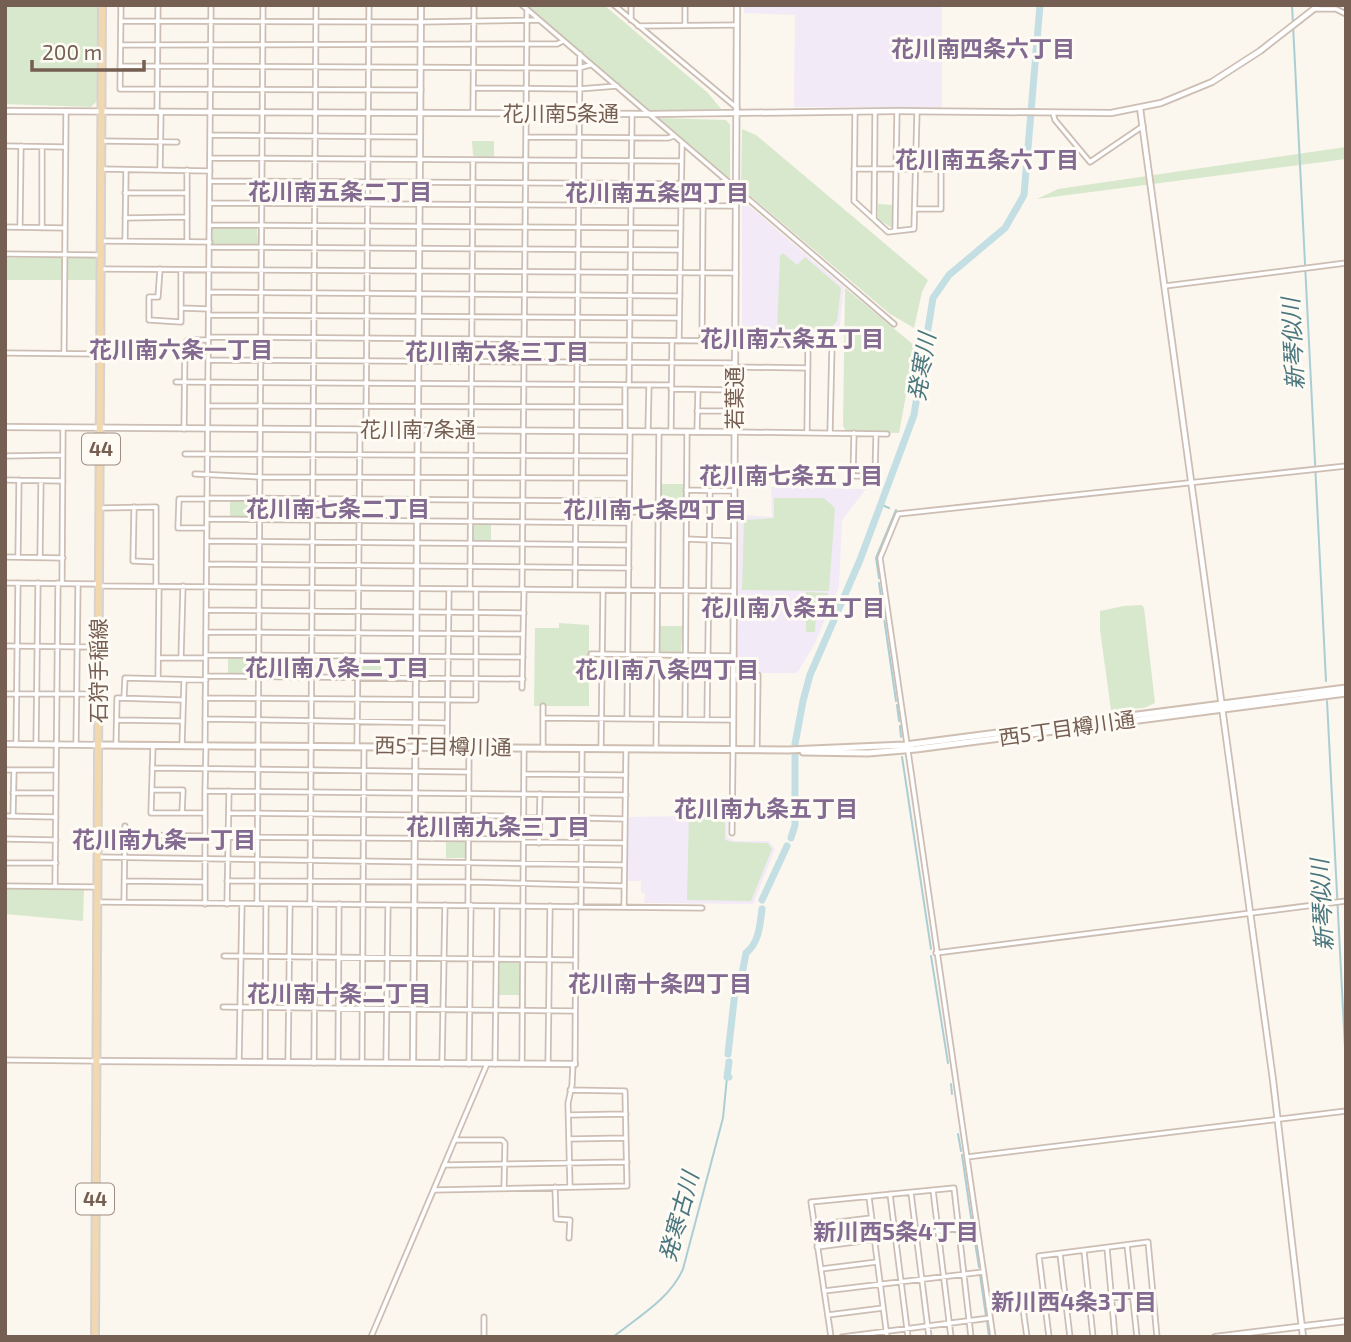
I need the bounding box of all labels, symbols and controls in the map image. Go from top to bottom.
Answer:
scale bar [32,28,144,72]
district label: 花川南四条六丁目 [891,34,1075,62]
text: 200 m [42,39,102,64]
street label: 花川南5条通 [503,100,619,125]
district label: 花川南五条六丁目 [895,145,1079,173]
district label: 花川南五条二丁目 [248,177,432,205]
district label: 花川南五条四丁目 [565,178,749,206]
water label: 新琴似川 [1275,294,1308,391]
district label: 花川南六条五丁目 [700,324,884,352]
water label: 発寒川 [902,328,941,403]
district label: 花川南六条一丁目 [89,335,273,363]
district label: 花川南六条三丁目 [405,337,589,365]
street label: 若葉通 [721,367,746,430]
street label: 花川南7条通 [360,416,476,441]
road number: 44 [82,433,120,464]
district label: 花川南七条五丁目 [699,461,883,489]
district label: 花川南七条二丁目 [246,494,430,522]
district label: 花川南七条四丁目 [563,495,747,523]
district label: 花川南八条五丁目 [701,593,885,621]
street label: 石狩手稲線 [85,619,110,724]
district label: 花川南八条二丁目 [245,653,429,681]
district label: 花川南八条四丁目 [575,655,759,683]
street label: 西5丁目樽川通 [997,706,1136,749]
street label: 西5丁目樽川通 [374,732,512,759]
district label: 花川南九条五丁目 [674,794,858,822]
district label: 花川南九条三丁目 [406,812,590,840]
district label: 花川南九条一丁目 [72,825,256,853]
water label: 新琴似川 [1304,855,1337,952]
district label: 花川南十条四丁目 [568,969,752,997]
district label: 花川南十条二丁目 [247,979,431,1007]
water label: 発寒古川 [653,1166,704,1265]
road number: 44 [76,1184,114,1214]
district label: 新川西5条4丁目 [813,1217,979,1245]
district label: 新川西4条3丁目 [991,1287,1157,1315]

